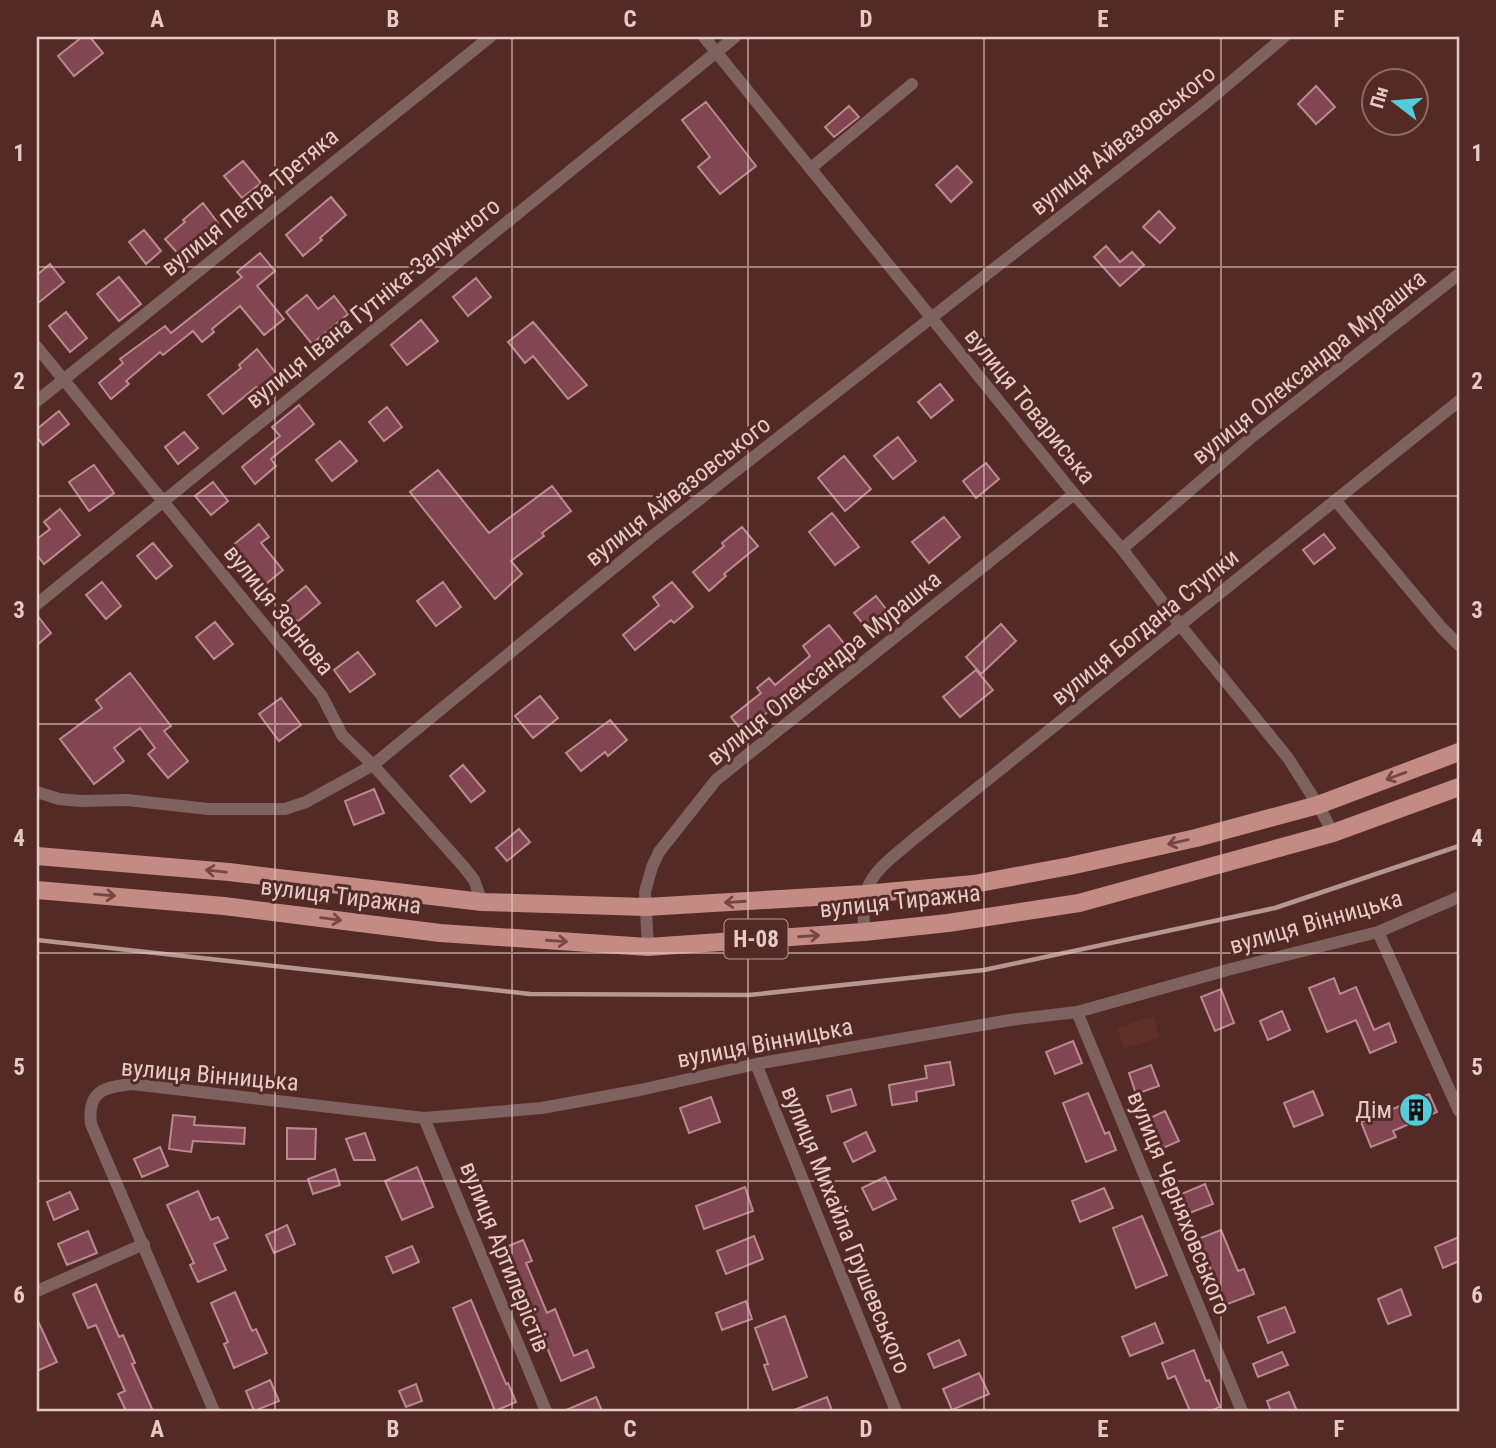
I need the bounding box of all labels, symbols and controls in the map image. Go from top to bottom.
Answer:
text: A [150,6,164,33]
text: B [387,6,399,33]
text: C [623,6,637,33]
text: D [860,6,873,33]
text: E [1097,6,1109,33]
text: F [1334,6,1345,33]
street label: вулиця Айвазовського [1025,59,1221,221]
north arrow [1360,66,1430,136]
text: Пн [1365,84,1393,111]
street label: вулиця Петра Третяка [156,122,344,282]
text: 1 [13,140,25,167]
text: 1 [1471,140,1483,167]
street label: вулиця Івана Гутніка-Залужного [240,192,506,414]
street label: вулиця Олександра Мурашка [1186,264,1432,470]
street label: вулиця Товариська [959,323,1101,489]
text: 2 [13,368,25,395]
text: 2 [1471,368,1483,395]
street label: вулиця Айвазовського [580,410,776,572]
street label: вулиця Зернова [218,539,340,681]
street label: вулиця Богдана Ступки [1046,543,1244,711]
street label: вулиця Олександра Мурашка [701,565,947,771]
text: 3 [13,597,25,624]
text: 3 [1471,597,1483,624]
one-way arrow [1385,771,1407,784]
text: 4 [13,825,25,852]
text: 4 [1471,825,1483,852]
one-way arrow [1167,836,1190,849]
one-way arrow [205,864,228,877]
street label: вулиця Тиражна [259,872,423,920]
street label: вулиця Тиражна [818,879,982,923]
street label: вулиця Вінницька [1227,884,1405,960]
one-way arrow [93,889,116,902]
one-way arrow [724,896,747,909]
one-way arrow [319,913,342,926]
road number: Н-08 [724,920,788,958]
one-way arrow [797,929,820,942]
one-way arrow [546,934,569,947]
street label: вулиця Вінницька [675,1012,855,1074]
street label: вулиця Вінницька [120,1053,300,1097]
text: 5 [13,1054,25,1081]
text: 5 [1471,1054,1483,1081]
street label: вулиця Михайла Грушевського [775,1082,917,1378]
street label: вулиця Черняховського [1121,1087,1237,1319]
building icon: Дім [1397,1091,1435,1129]
place label: Дім [1355,1096,1392,1124]
street label: вулиця Артилерістів [454,1158,556,1356]
text: 6 [13,1282,25,1309]
text: 6 [1471,1282,1483,1309]
text: A [150,1416,164,1443]
text: B [387,1416,399,1443]
text: C [623,1416,637,1443]
text: D [860,1416,873,1443]
text: E [1097,1416,1109,1443]
text: F [1334,1416,1345,1443]

